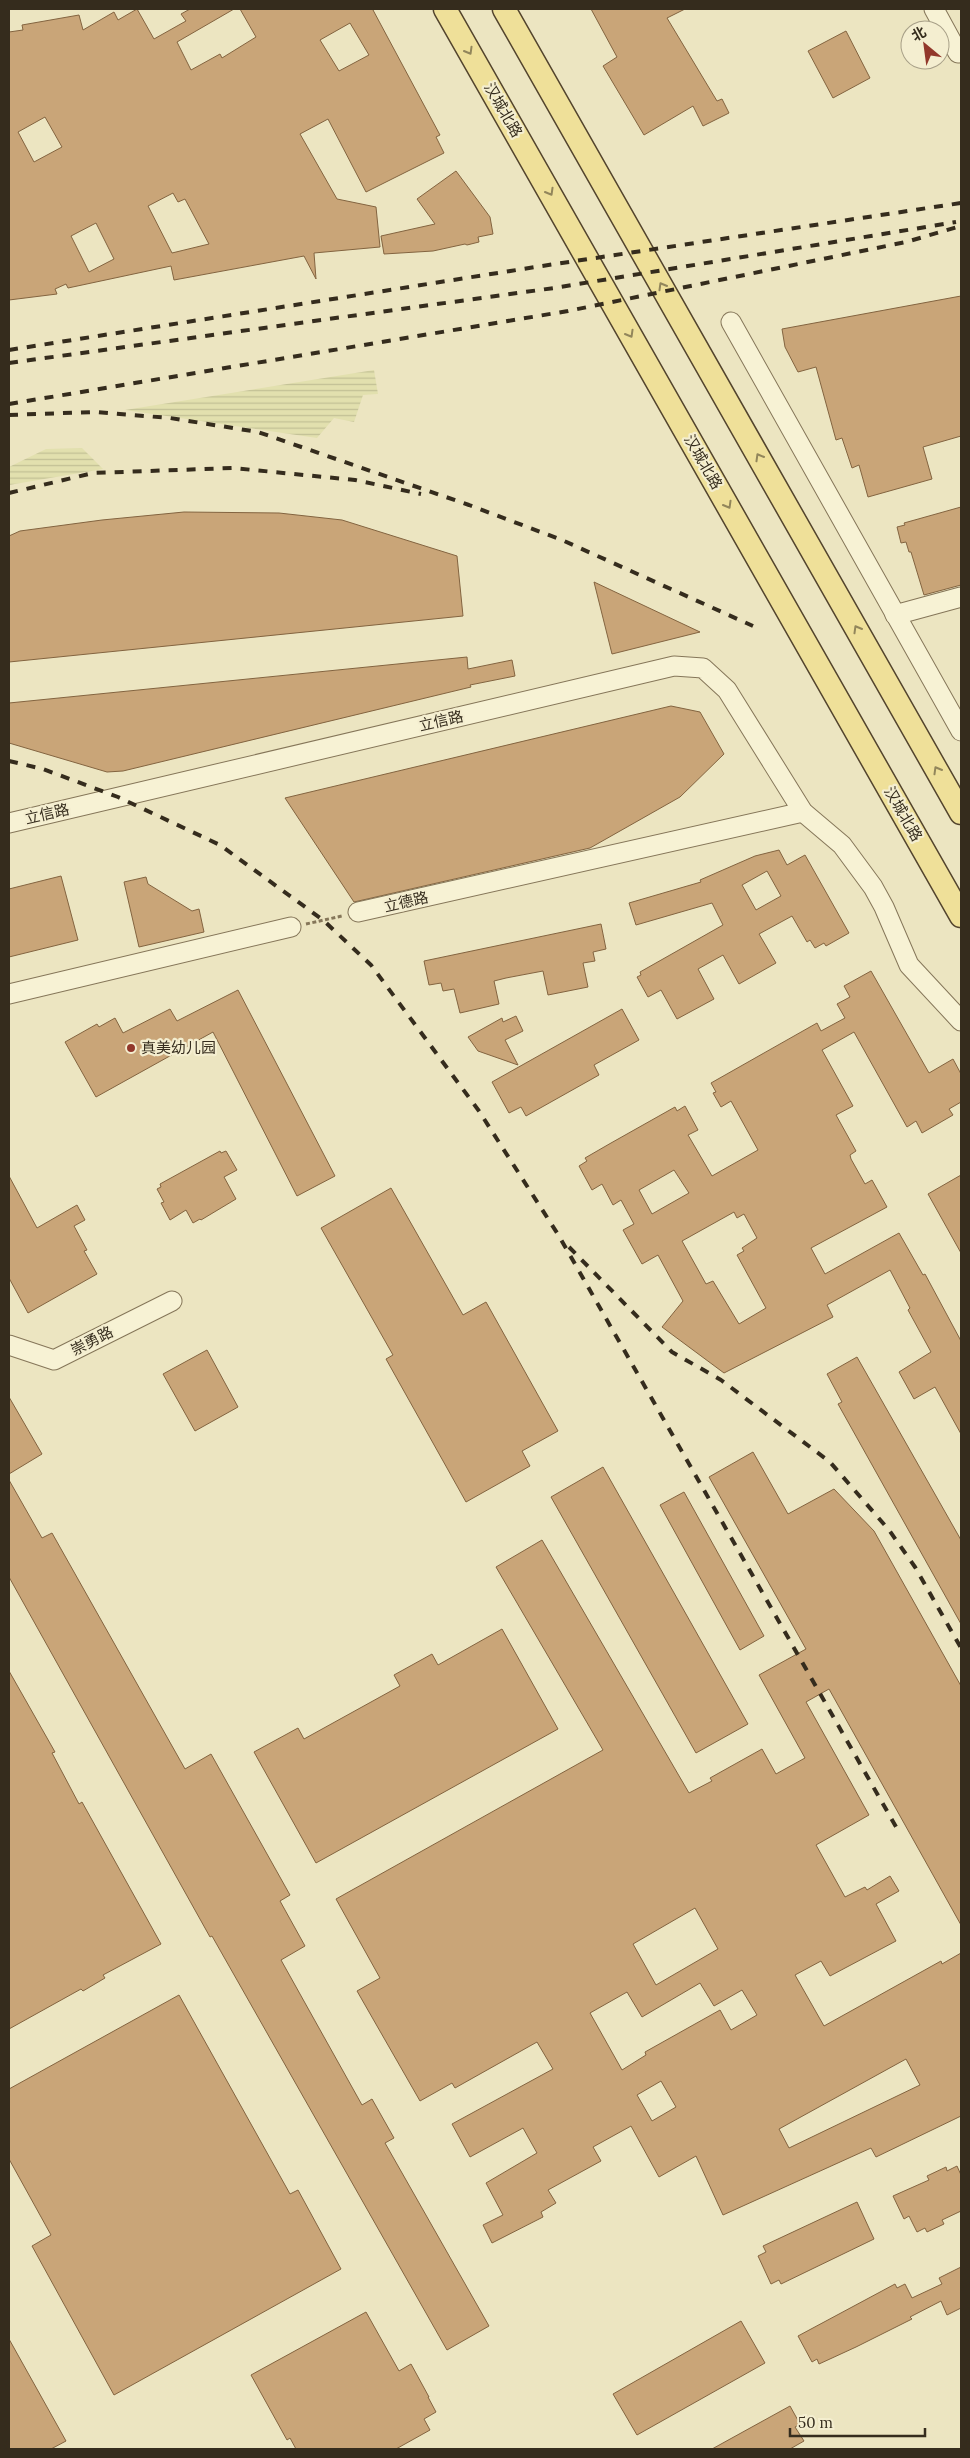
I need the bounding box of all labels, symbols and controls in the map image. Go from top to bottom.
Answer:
north arrow [900,20,950,70]
text: 北 [908,22,929,45]
one-way arrow [463,46,473,55]
street label: 汉城北路 [480,79,527,140]
one-way arrow [543,187,553,196]
one-way arrow [658,282,668,291]
one-way arrow [624,328,634,337]
street label: 汉城北路 [680,431,727,492]
one-way arrow [756,454,766,463]
one-way arrow [721,500,731,509]
one-way arrow [853,625,863,634]
street label: 立信路 [417,706,465,735]
one-way arrow [933,767,943,776]
street label: 汉城北路 [880,783,927,844]
street label: 立信路 [23,799,71,828]
street label: 立德路 [382,887,430,916]
place label: 真美幼儿园 [141,1038,216,1057]
marker: 真美幼儿园 [125,1042,137,1054]
street label: 崇勇路 [67,1322,116,1359]
scale bar [790,2406,925,2438]
text: 50 m [798,2413,833,2432]

